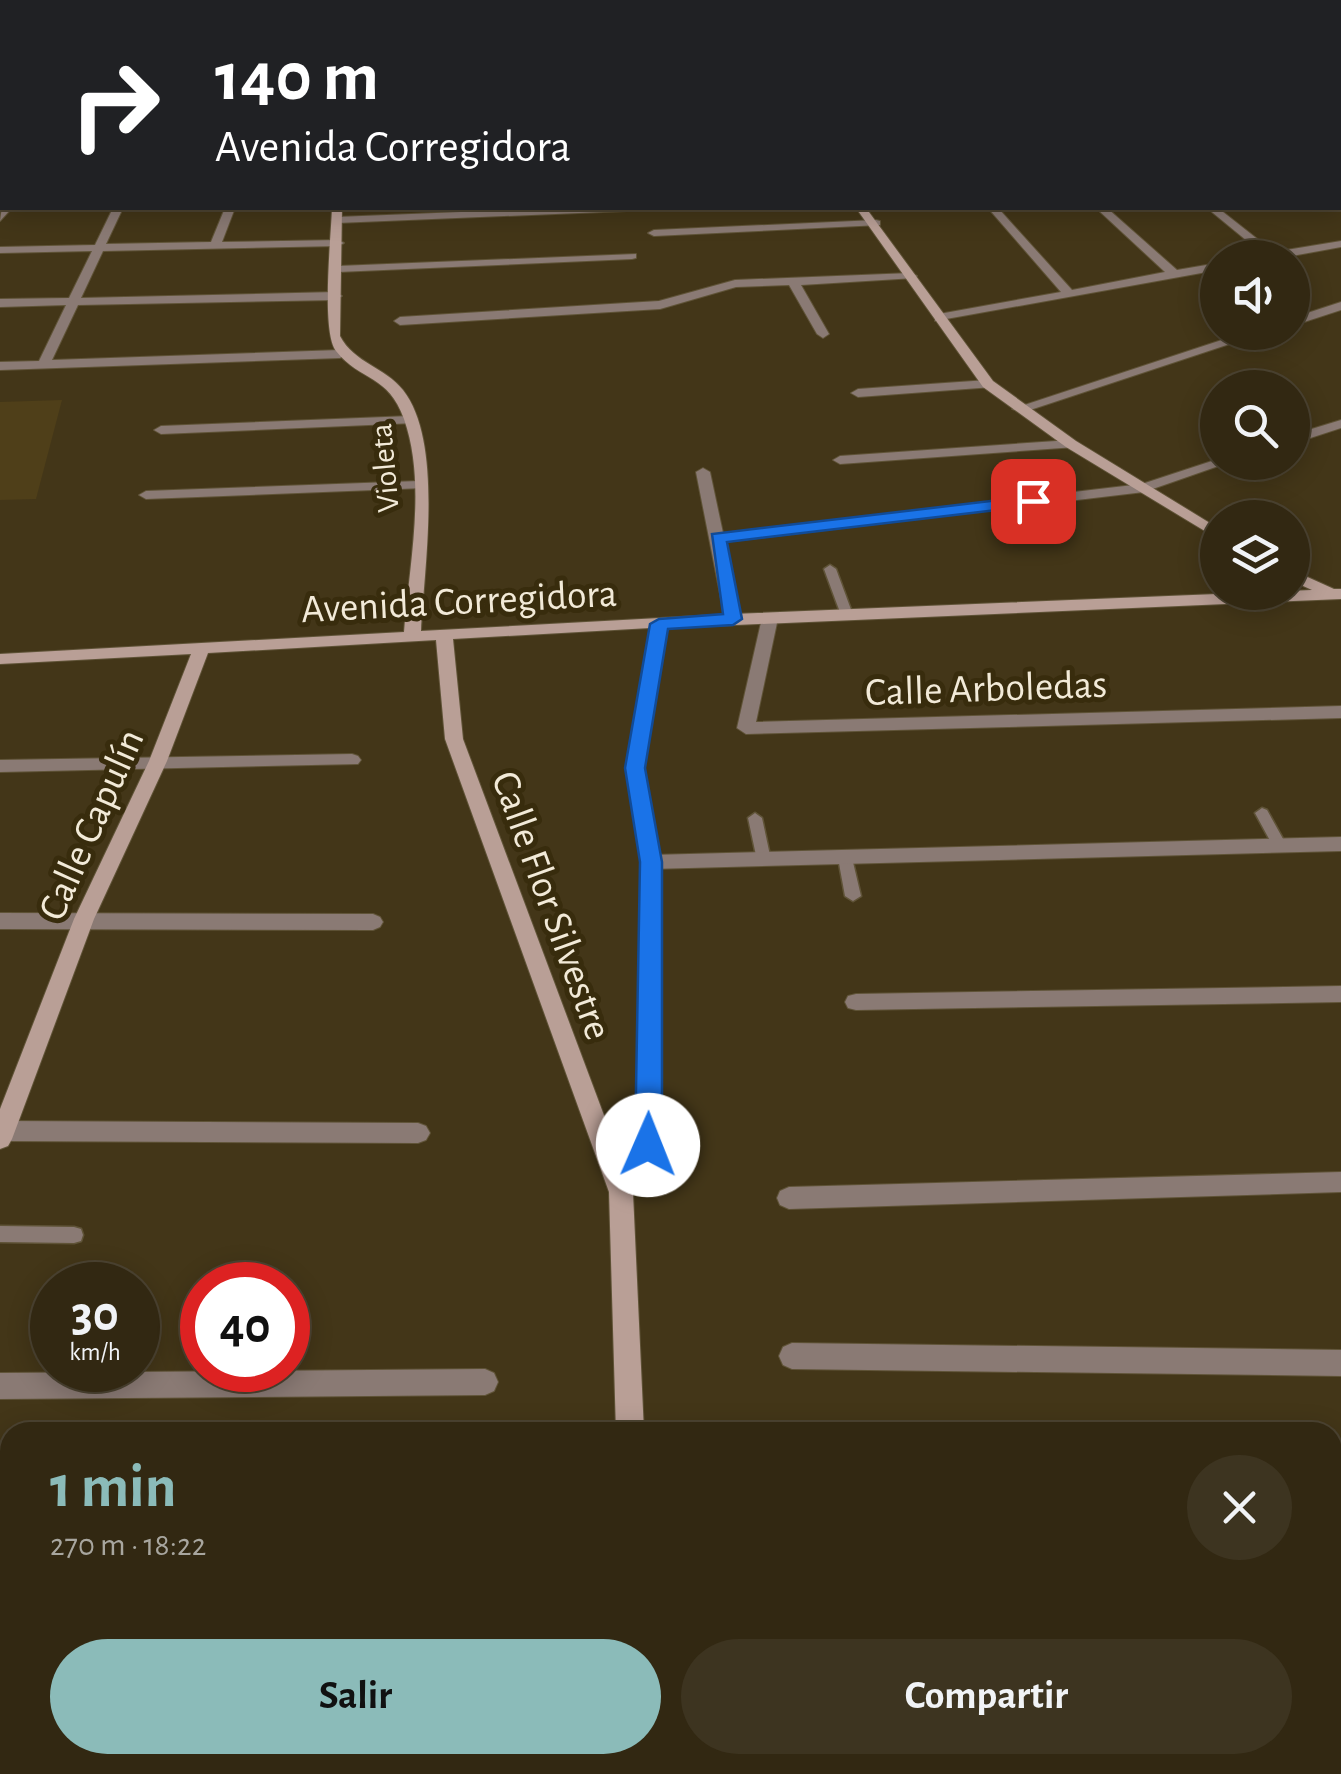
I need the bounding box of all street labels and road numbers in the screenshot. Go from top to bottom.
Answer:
street label: Violeta [365,422,405,514]
street label: Avenida Corregidora [300,574,618,630]
street label: Calle Arboledas [864,665,1108,713]
street label: Calle Capulín [32,723,152,926]
street label: Calle Flor Silvestre [484,766,618,1045]

